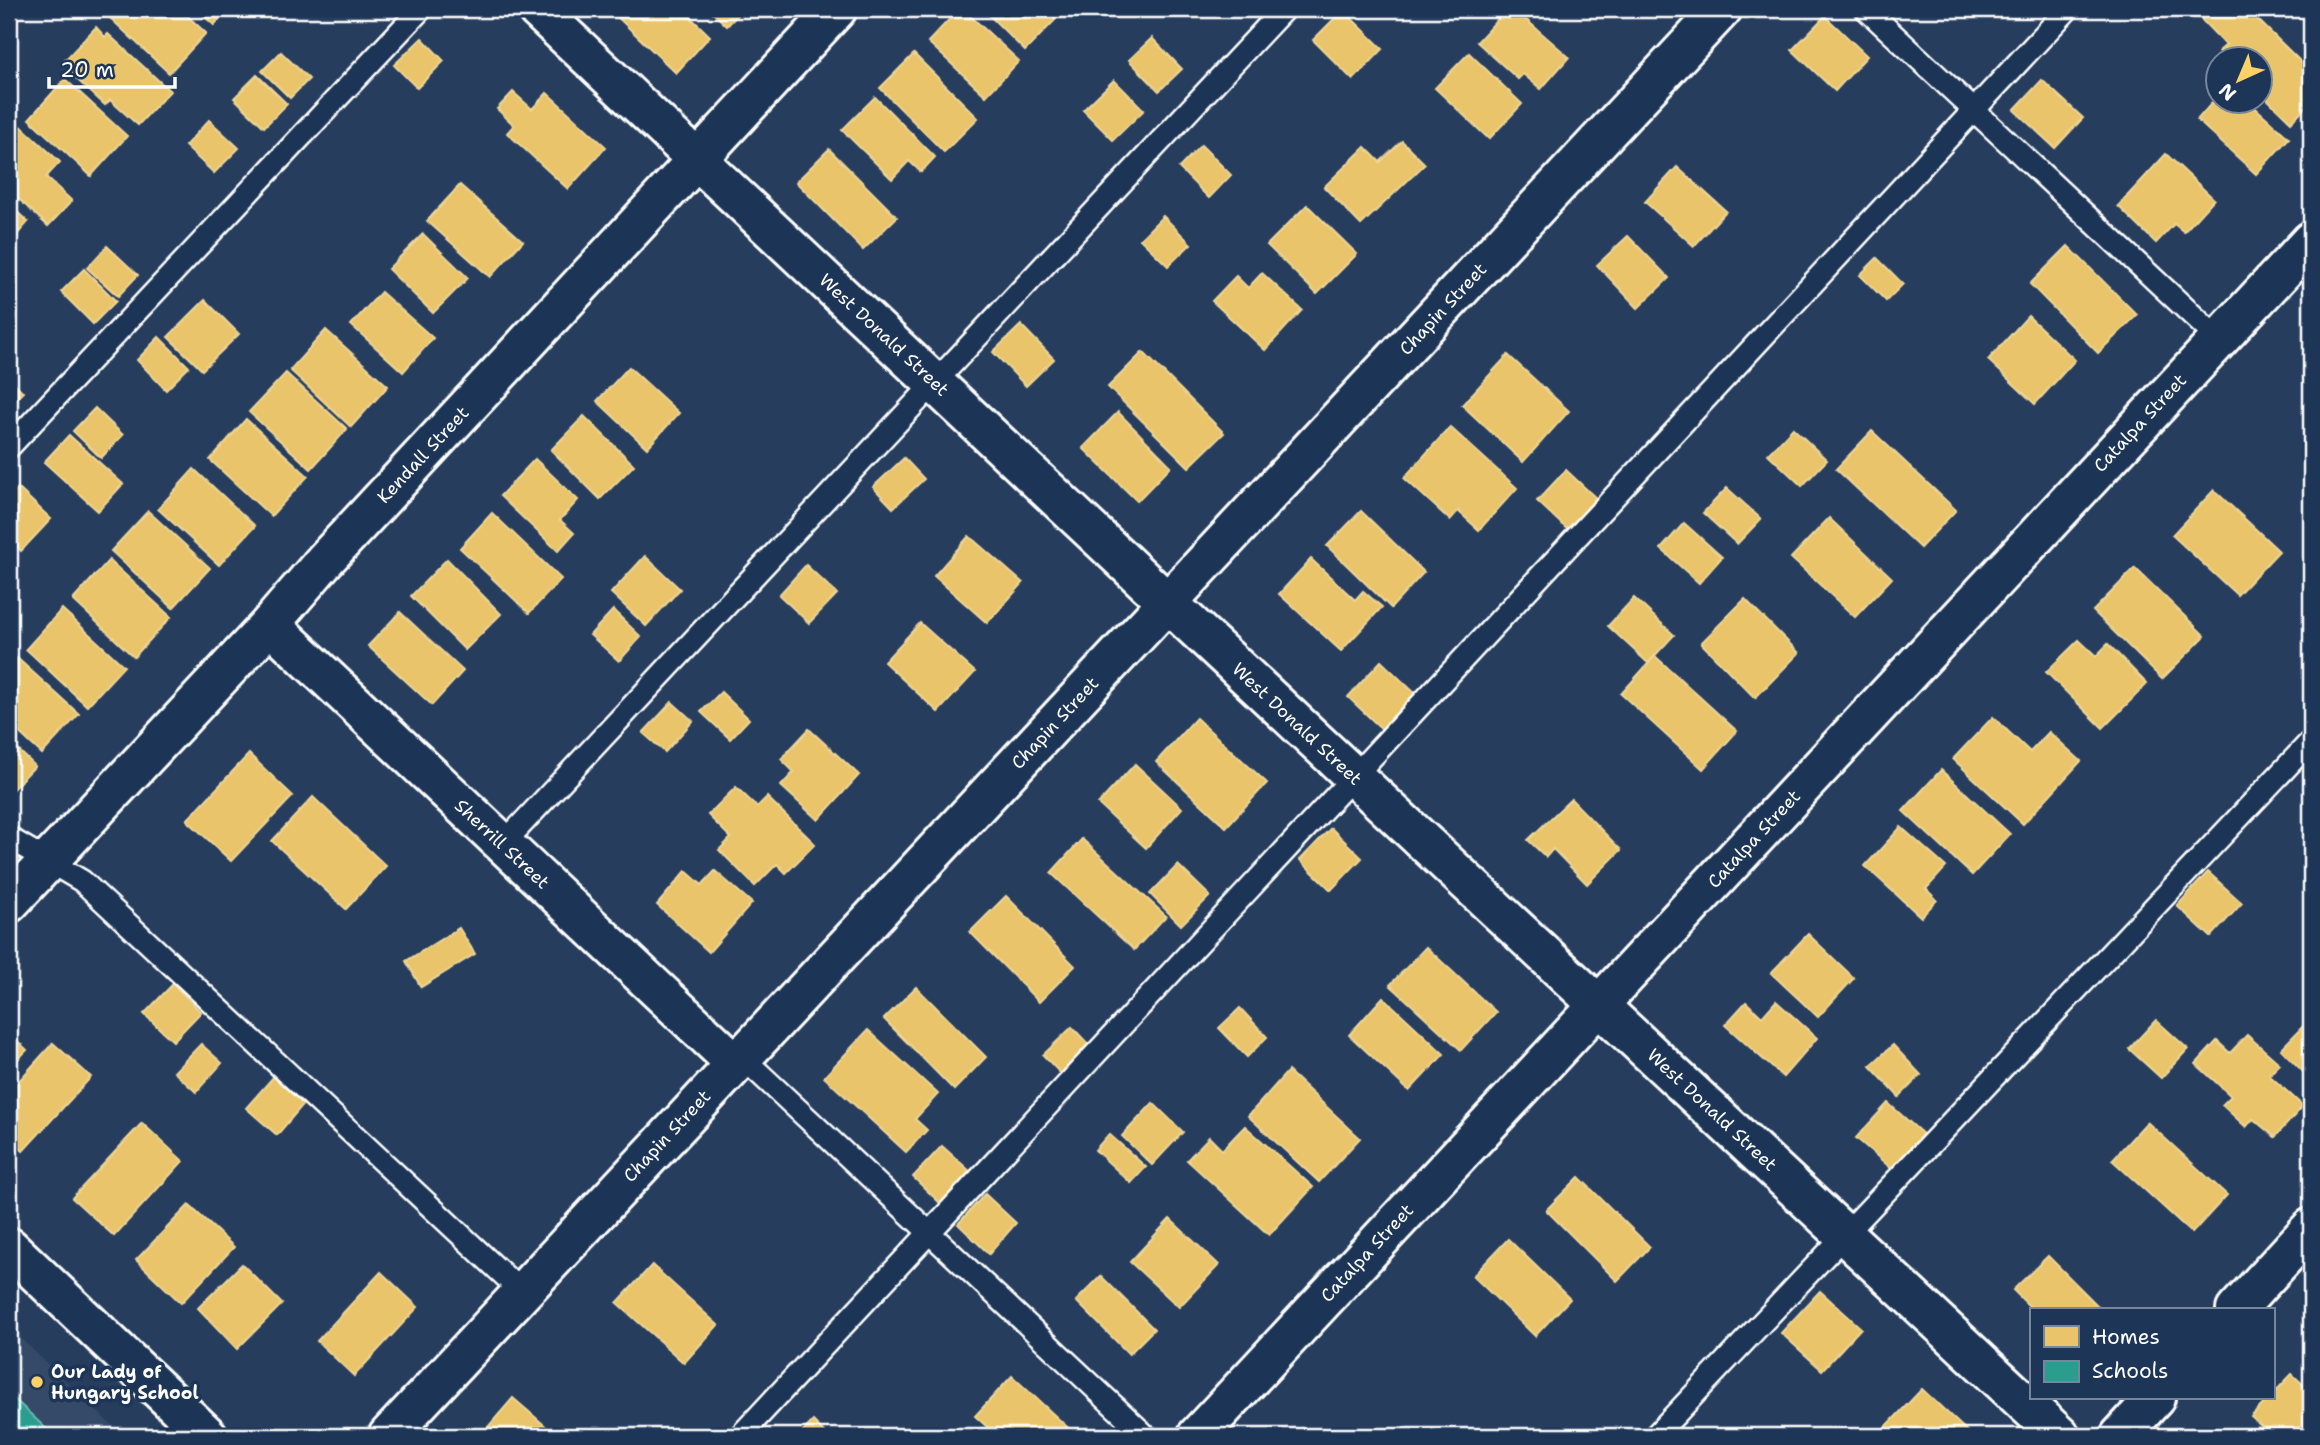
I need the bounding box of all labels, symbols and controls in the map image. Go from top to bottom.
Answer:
scale bar [49,46,175,90]
north arrow [2204,46,2274,116]
text: 20 m [60,56,114,84]
text: N [2213,78,2242,106]
street label: Chapin Street [1394,258,1492,360]
street label: West Donald Street [814,268,954,402]
street label: Catalpa Street [2088,369,2192,477]
street label: Kendall Street [372,401,474,509]
street label: West Donald Street [1227,657,1367,791]
street label: Chapin Street [1006,672,1104,774]
street label: Catalpa Street [1702,785,1806,893]
street label: Sherrill Street [449,794,555,894]
street label: West Donald Street [1642,1043,1782,1177]
street label: Chapin Street [618,1085,716,1187]
street label: Catalpa Street [1315,1199,1419,1307]
legend [2030,1308,2274,1400]
text: Homes [2092,1323,2160,1351]
text: Schools [2092,1357,2168,1385]
place label: Our Lady of Hungary School [51,1360,199,1405]
marker: Our Lady of Hungary School [29,1374,45,1390]

